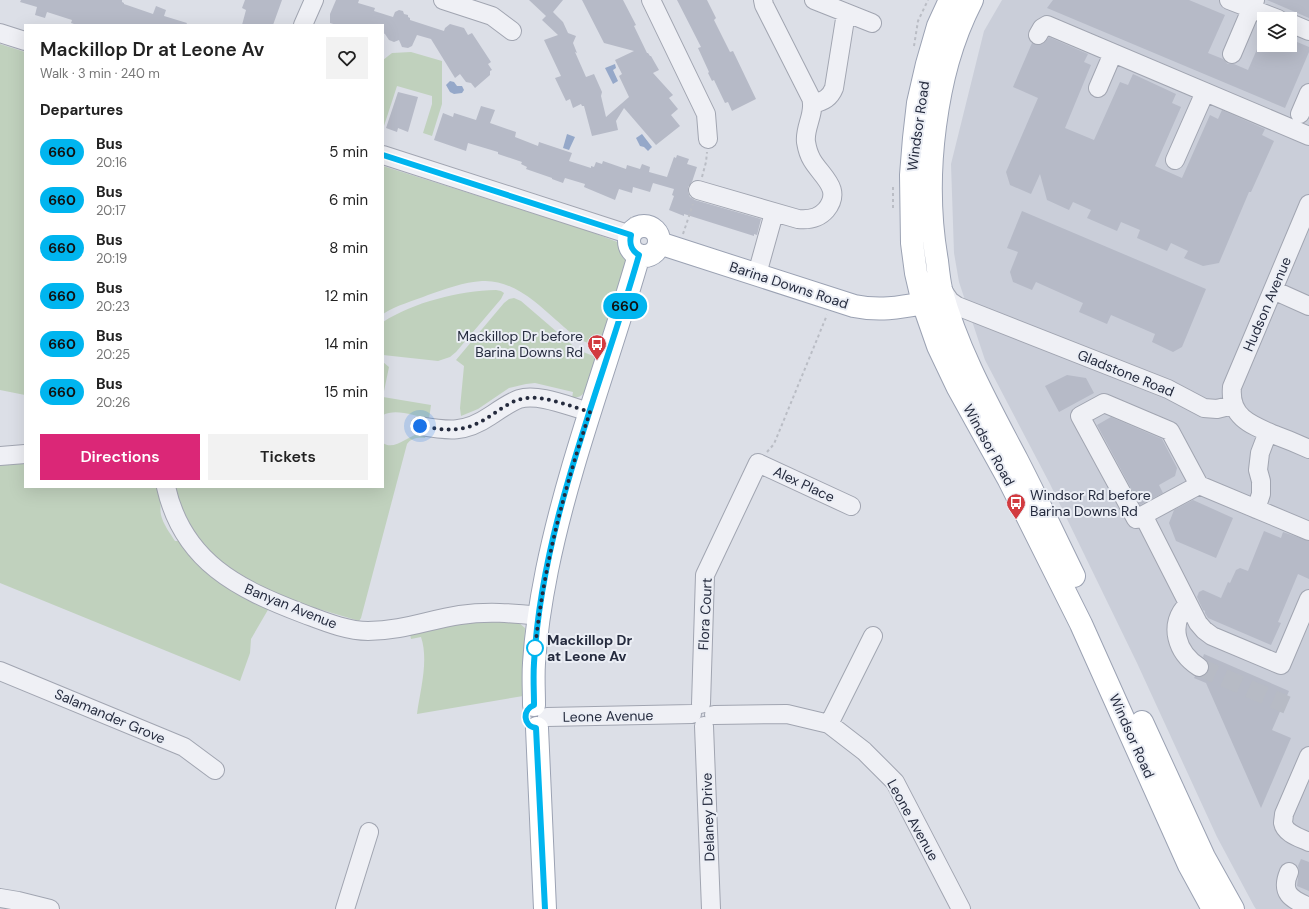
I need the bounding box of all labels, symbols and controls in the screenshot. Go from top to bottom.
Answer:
map controls [1257,12,1297,52]
button: layers [1257,12,1297,52]
text: Mackillop Dr at Leone Av [40,37,264,62]
button: heart [326,37,368,79]
text: Walk · 3 min · 240 m [40,65,160,82]
street label: Windsor Road [903,80,933,172]
text: Departures [40,100,123,120]
text: Bus [96,134,123,154]
text: 5 min [329,142,368,162]
text: 660 [48,143,76,161]
text: 20:16 [96,154,127,171]
text: Bus [96,182,123,202]
text: 6 min [329,190,368,210]
text: 660 [48,191,76,209]
text: 20:17 [96,202,126,219]
text: Bus [96,230,123,250]
text: 8 min [329,238,368,258]
text: 660 [48,239,76,257]
text: 20:19 [96,250,127,267]
street label: Hudson Avenue [1239,254,1295,354]
street label: Barina Downs Road [727,257,851,313]
text: Bus [96,278,123,298]
text: 12 min [325,286,368,306]
text: 660 [48,287,76,305]
line badge: 660 [602,293,648,319]
text: 660 [611,297,639,315]
text: 20:23 [96,298,130,315]
text: Bus [96,326,123,346]
place label: Mackillop Dr before Barina Downs Rd [457,327,583,361]
bus stop icon: Mackillop Dr before Barina Downs Rd [586,333,608,361]
text: 14 min [325,334,368,354]
text: 660 [48,335,76,353]
street label: Gladstone Road [1075,345,1177,401]
text: 20:25 [96,346,130,363]
text: Bus [96,374,123,394]
text: 15 min [325,382,368,402]
text: 660 [48,383,76,401]
text: 20:26 [96,394,131,411]
street label: Windsor Road [959,401,1019,489]
your location [410,416,430,436]
button: Directions [40,434,200,480]
button: Tickets [208,434,368,480]
street label: Alex Place [770,462,838,506]
place label: Windsor Rd before Barina Downs Rd [1030,486,1151,520]
bus stop icon: Windsor Rd before Barina Downs Rd [1005,492,1027,520]
street label: Flora Court [694,577,716,651]
street label: Banyan Avenue [242,579,340,633]
place label: Mackillop Dr at Leone Av [547,631,632,665]
marker: Mackillop Dr at Leone Av [526,639,544,657]
street label: Salamander Grove [52,685,168,747]
street label: Windsor Road [1105,691,1159,781]
street label: Leone Avenue [563,706,654,726]
street label: Delaney Drive [697,772,719,862]
street label: Leone Avenue [883,776,943,864]

